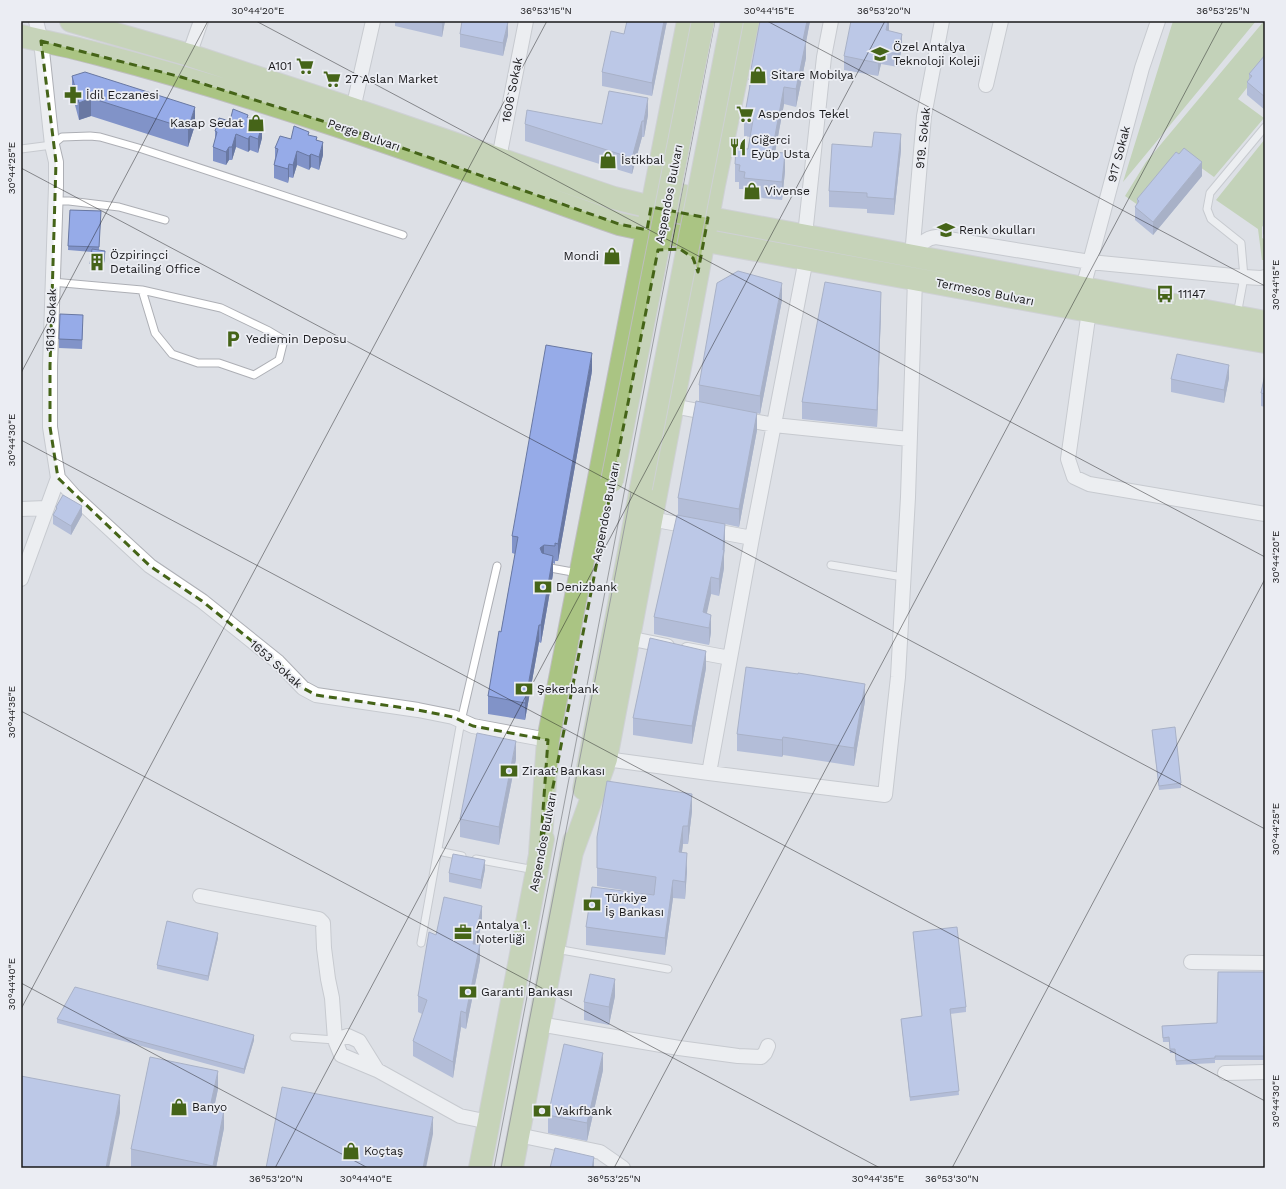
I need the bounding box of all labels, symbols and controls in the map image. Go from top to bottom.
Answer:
text: 30°44'20"E [232,5,284,16]
text: 36°53'15"N [520,5,572,16]
text: 30°44'15"E [744,5,794,16]
text: 36°53'20"N [857,5,911,16]
text: 36°53'25"N [1196,5,1250,16]
place label: Özel Antalya Teknoloji Koleji [893,40,980,68]
school or university icon: Özel Antalya Teknoloji Koleji [870,44,890,64]
supermarket icon: A101 [295,56,315,76]
street label: 1606 Sokak [499,56,525,124]
place label: A101 [268,59,292,73]
shop icon: Sitare Mobilya [748,65,768,85]
place label: Sitare Mobilya [771,68,854,82]
supermarket icon: 27 Aslan Market [322,69,342,89]
place label: 27 Aslan Market [345,72,438,86]
pharmacy icon: İdil Eczanesi [63,85,83,105]
place label: İdil Eczanesi [86,88,159,102]
supermarket icon: Aspendos Tekel [735,104,755,124]
street label: 919. Sokak [913,106,933,169]
place label: Aspendos Tekel [758,107,849,121]
shop icon: Kasap Sedat [246,113,266,133]
place label: Kasap Sedat [170,116,243,130]
street label: Perge Bulvarı [326,116,402,154]
street label: 917 Sokak [1105,124,1133,184]
place label: Ciğerci Eyüp Usta [751,133,810,161]
restaurant icon: Ciğerci Eyüp Usta [728,137,748,157]
text: 30°44'25"E [6,142,17,194]
street label: Aspendos Bulvarı [653,143,685,245]
shop icon: İstikbal [598,150,618,170]
place label: İstikbal [621,153,664,167]
shop icon: Vivense [742,181,762,201]
place label: Vivense [765,184,810,198]
school or university icon: Renk okulları [936,220,956,240]
place label: Renk okulları [959,223,1035,237]
shop icon: Mondi [602,246,622,266]
place label: Özpirinçci Detailing Office [110,248,200,276]
place label: Mondi [564,249,599,263]
building icon: Özpirinçci Detailing Office [87,252,107,272]
text: 30°44'15"E [1270,260,1281,310]
street label: Termesos Bulvarı [935,276,1035,308]
bus stop icon: 11147 [1155,284,1175,304]
place label: 11147 [1178,287,1206,301]
street label: 1613 Sokak [43,288,59,352]
parking icon: Yediemin Deposu [223,329,243,349]
place label: Yediemin Deposu [246,332,347,346]
text: 30°44'30"E [6,414,17,466]
street label: Aspendos Bulvarı [590,461,622,563]
text: 30°44'20"E [1270,531,1281,583]
bank icon: Denizbank [533,577,553,597]
place label: Denizbank [556,580,617,594]
street label: 1653 Sokak [247,637,305,691]
bank icon: Şekerbank [514,679,534,699]
place label: Şekerbank [537,682,599,696]
text: 30°44'35"E [6,686,17,738]
bank icon: Ziraat Bankası [499,761,519,781]
place label: Ziraat Bankası [522,764,605,778]
street label: Aspendos Bulvarı [527,791,559,893]
text: 30°44'25"E [1270,803,1281,855]
place label: Türkiye İş Bankası [605,891,664,919]
bank icon: Türkiye İş Bankası [582,895,602,915]
place label: Antalya 1. Noterliği [476,918,531,946]
office icon: Antalya 1. Noterliği [453,922,473,942]
text: 30°44'40"E [6,958,17,1010]
bank icon: Garanti Bankası [458,982,478,1002]
place label: Garanti Bankası [481,985,573,999]
text: 30°44'30"E [1270,1075,1281,1127]
shop icon: Banyo [169,1097,189,1117]
place label: Banyo [192,1100,227,1114]
bank icon: Vakıfbank [532,1101,552,1121]
place label: Vakıfbank [555,1104,612,1118]
shop icon: Koçtaş [341,1141,361,1161]
place label: Koçtaş [364,1144,403,1158]
text: 36°53'20"N [249,1173,303,1184]
text: 30°44'40"E [340,1173,392,1184]
text: 36°53'25"N [587,1173,641,1184]
text: 30°44'35"E [852,1173,904,1184]
text: 36°53'30"N [925,1173,979,1184]

